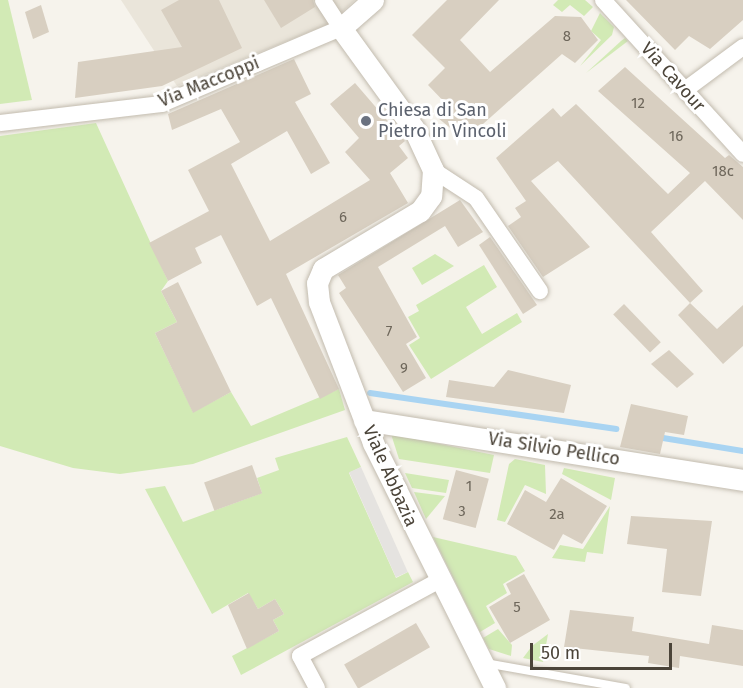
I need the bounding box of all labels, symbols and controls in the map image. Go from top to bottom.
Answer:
house number: 8 [563,28,571,46]
street label: Via Cavour [636,38,710,116]
street label: Via Maccoppi [155,52,263,112]
house number: 12 [631,95,645,113]
place label: Chiesa di San Pietro in Vincoli [378,100,507,142]
marker: Chiesa di San Pietro in Vincoli [359,114,373,128]
house number: 16 [669,128,683,146]
house number: 18c [712,163,734,181]
house number: 6 [339,209,347,227]
house number: 7 [386,323,392,341]
house number: 9 [400,360,408,378]
street label: Viale Abbazia [358,422,422,530]
street label: Via Silvio Pellico [487,428,621,470]
house number: 1 [466,478,472,496]
house number: 3 [458,503,466,521]
house number: 2a [549,506,565,524]
house number: 5 [513,599,521,617]
scale bar [533,631,676,669]
text: 50 m [541,642,580,664]

